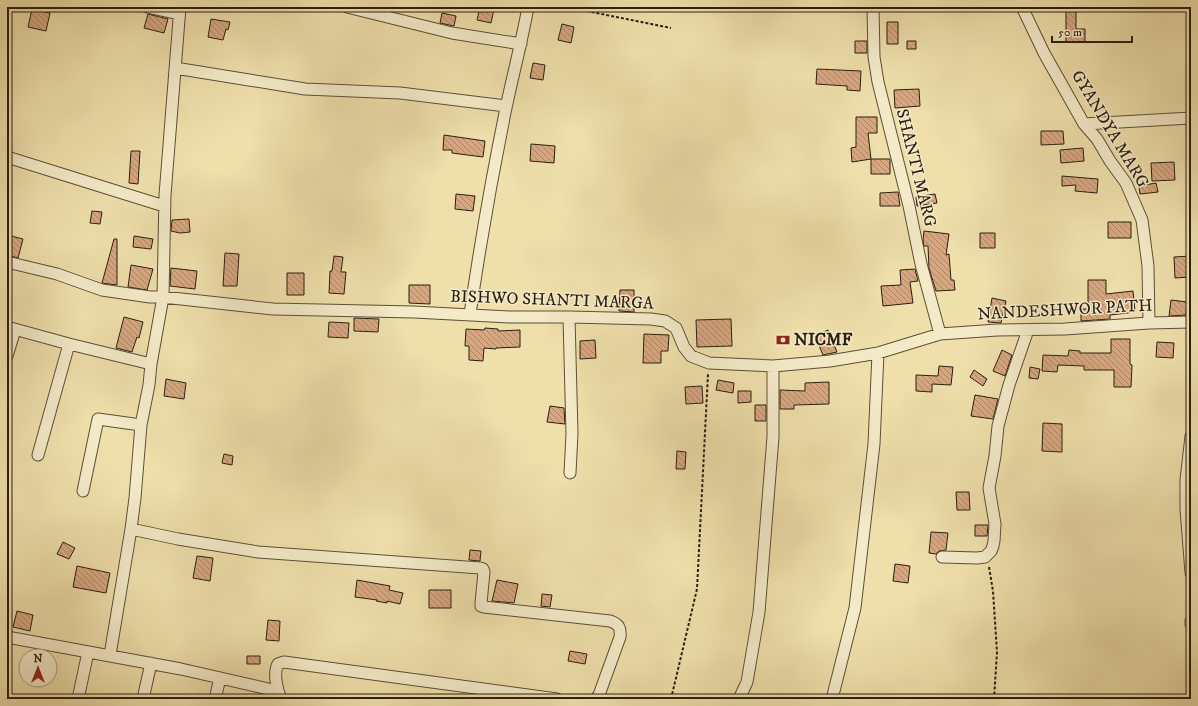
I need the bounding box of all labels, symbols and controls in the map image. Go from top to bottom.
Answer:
scale bar [1052,18,1132,44]
text: 50 m [1058,25,1082,40]
street label: GYANDYA MARG [1066,66,1154,192]
street label: SHANTI MARG [891,107,941,229]
street label: BISHWO SHANTI MARGA [450,285,654,315]
street label: NANDESHWOR PATH [977,294,1153,326]
place label: NICMF [794,329,853,351]
bank icon: NICMF [775,332,791,348]
north arrow [18,648,58,688]
text: N [33,652,43,666]

